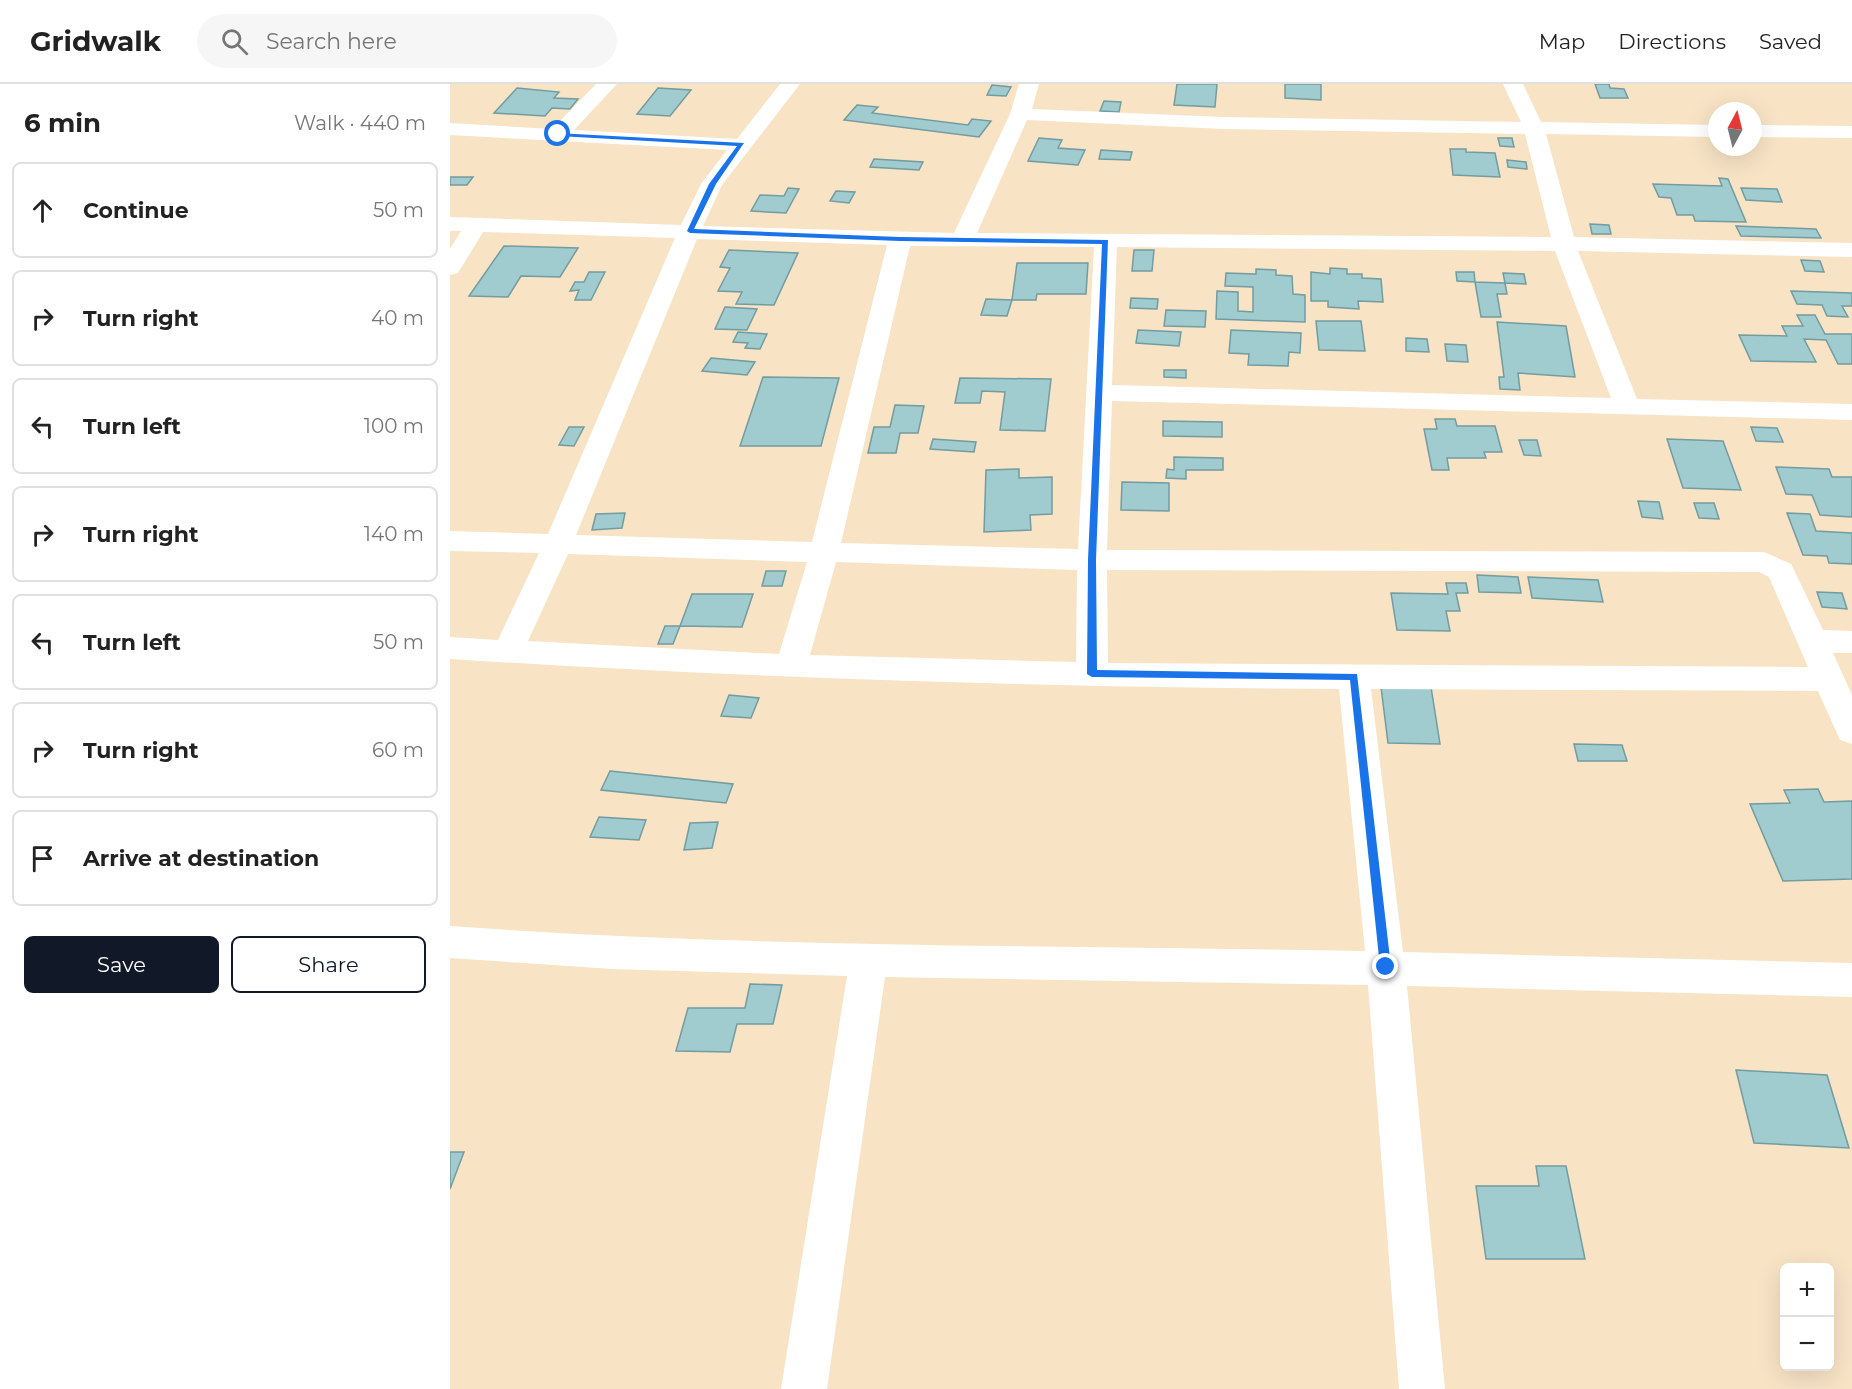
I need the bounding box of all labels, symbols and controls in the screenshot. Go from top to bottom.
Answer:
search box [197,14,617,68]
text: Gridwalk [30,24,161,58]
icon: search [218,25,251,58]
text: Search here [266,28,397,55]
text: Map [1539,29,1585,54]
text: Directions [1618,29,1726,54]
text: Saved [1759,29,1822,54]
north arrow [1708,102,1762,156]
text: 6 min [24,107,101,139]
text: Walk · 440 m [294,111,426,135]
route start [544,120,570,146]
icon: ahead [26,194,59,227]
text: Continue [83,197,189,224]
text: 50 m [373,198,424,222]
icon: right [26,302,59,335]
text: Turn right [83,305,198,332]
text: 40 m [371,306,424,330]
icon: left [26,410,59,443]
text: Turn left [83,413,181,440]
text: 100 m [364,414,424,438]
icon: right [26,518,59,551]
text: Turn right [83,521,198,548]
text: 140 m [364,522,424,546]
icon: left [26,626,59,659]
text: Turn left [83,629,181,656]
text: 50 m [373,630,424,654]
icon: right [26,734,59,767]
text: Turn right [83,737,198,764]
text: 60 m [372,738,424,762]
icon: arrive [26,842,59,875]
text: Arrive at destination [83,845,319,872]
button: Save [24,936,219,993]
button: Share [231,936,426,993]
route end [1372,953,1398,979]
map controls [1780,1263,1834,1371]
button: + [1780,1263,1834,1317]
button: − [1780,1317,1834,1371]

